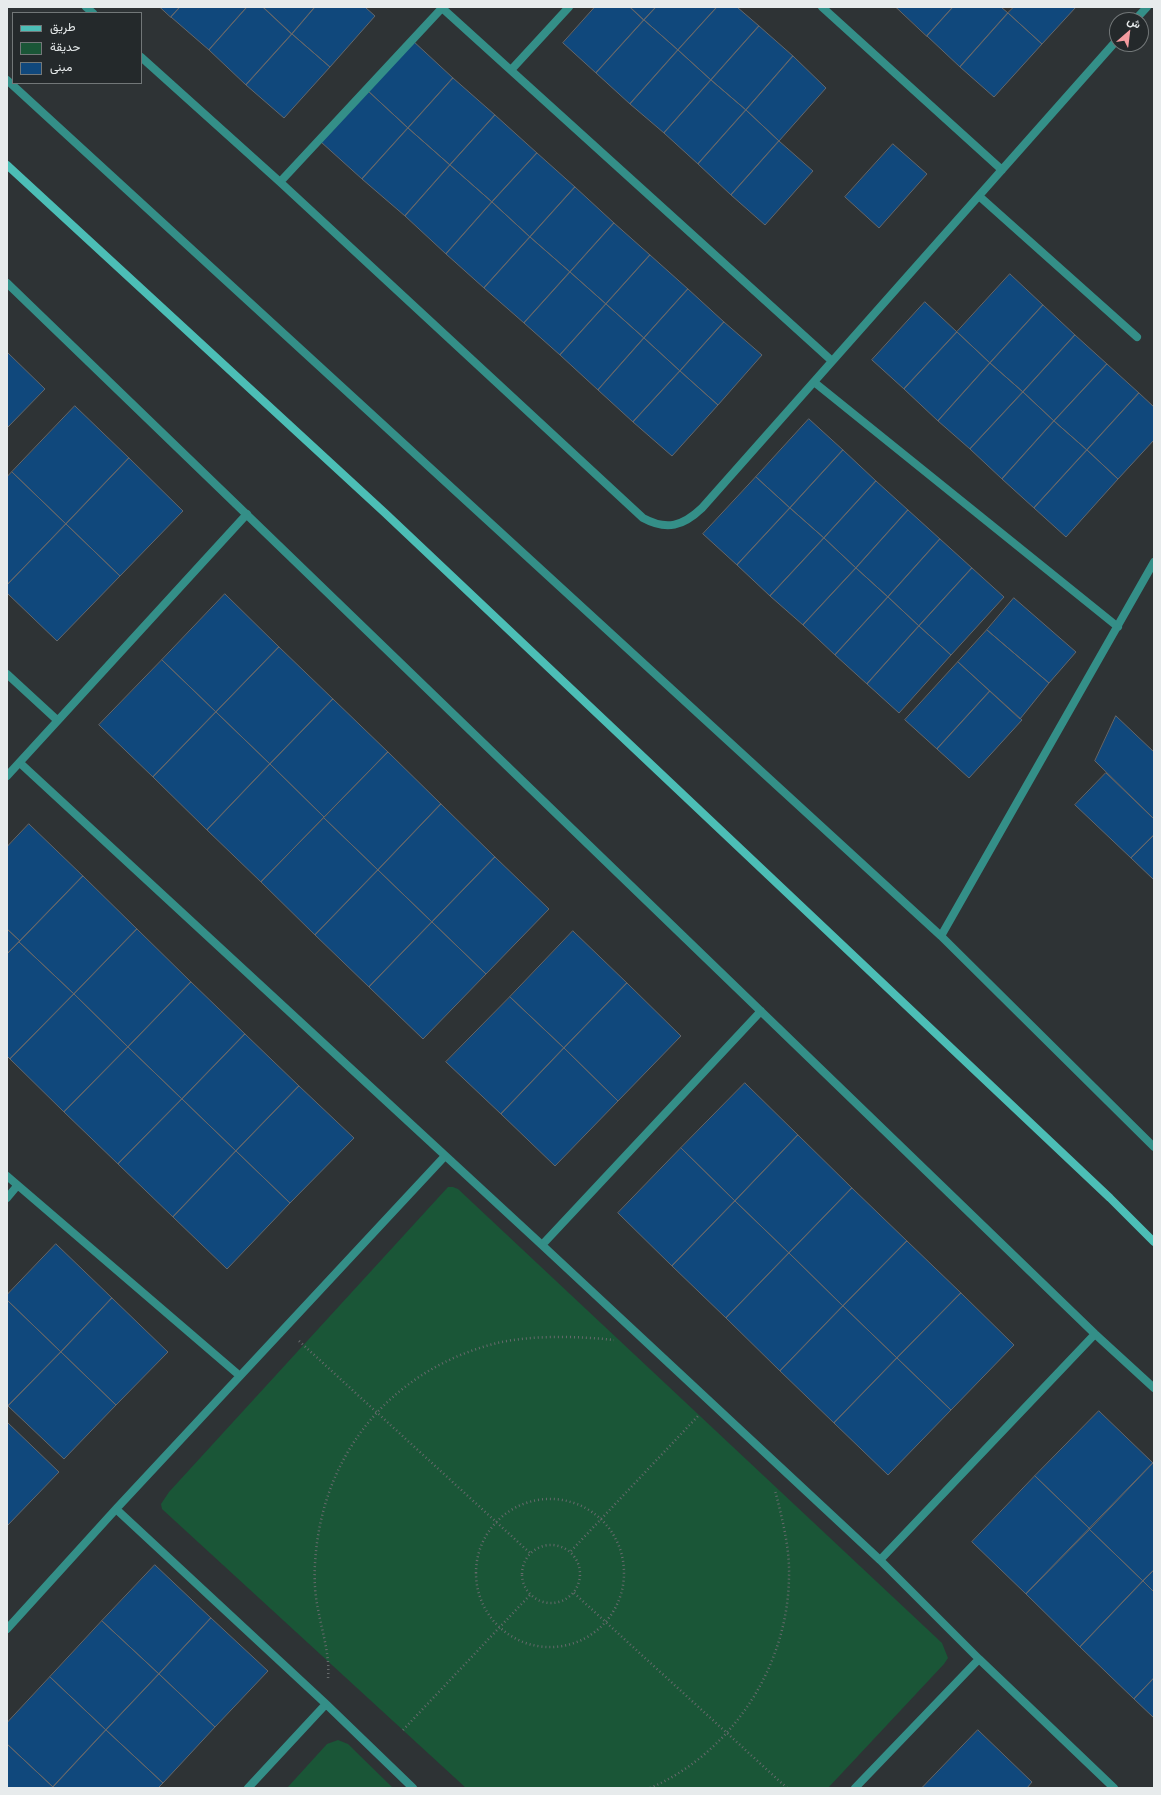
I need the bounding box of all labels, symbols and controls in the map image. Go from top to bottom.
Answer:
legend [12,12,142,84]
north arrow [1109,12,1149,52]
text: ش [1125,13,1143,32]
text: طريق [50,19,75,34]
text: حديقة [50,39,80,54]
text: مبنى [50,59,72,74]

